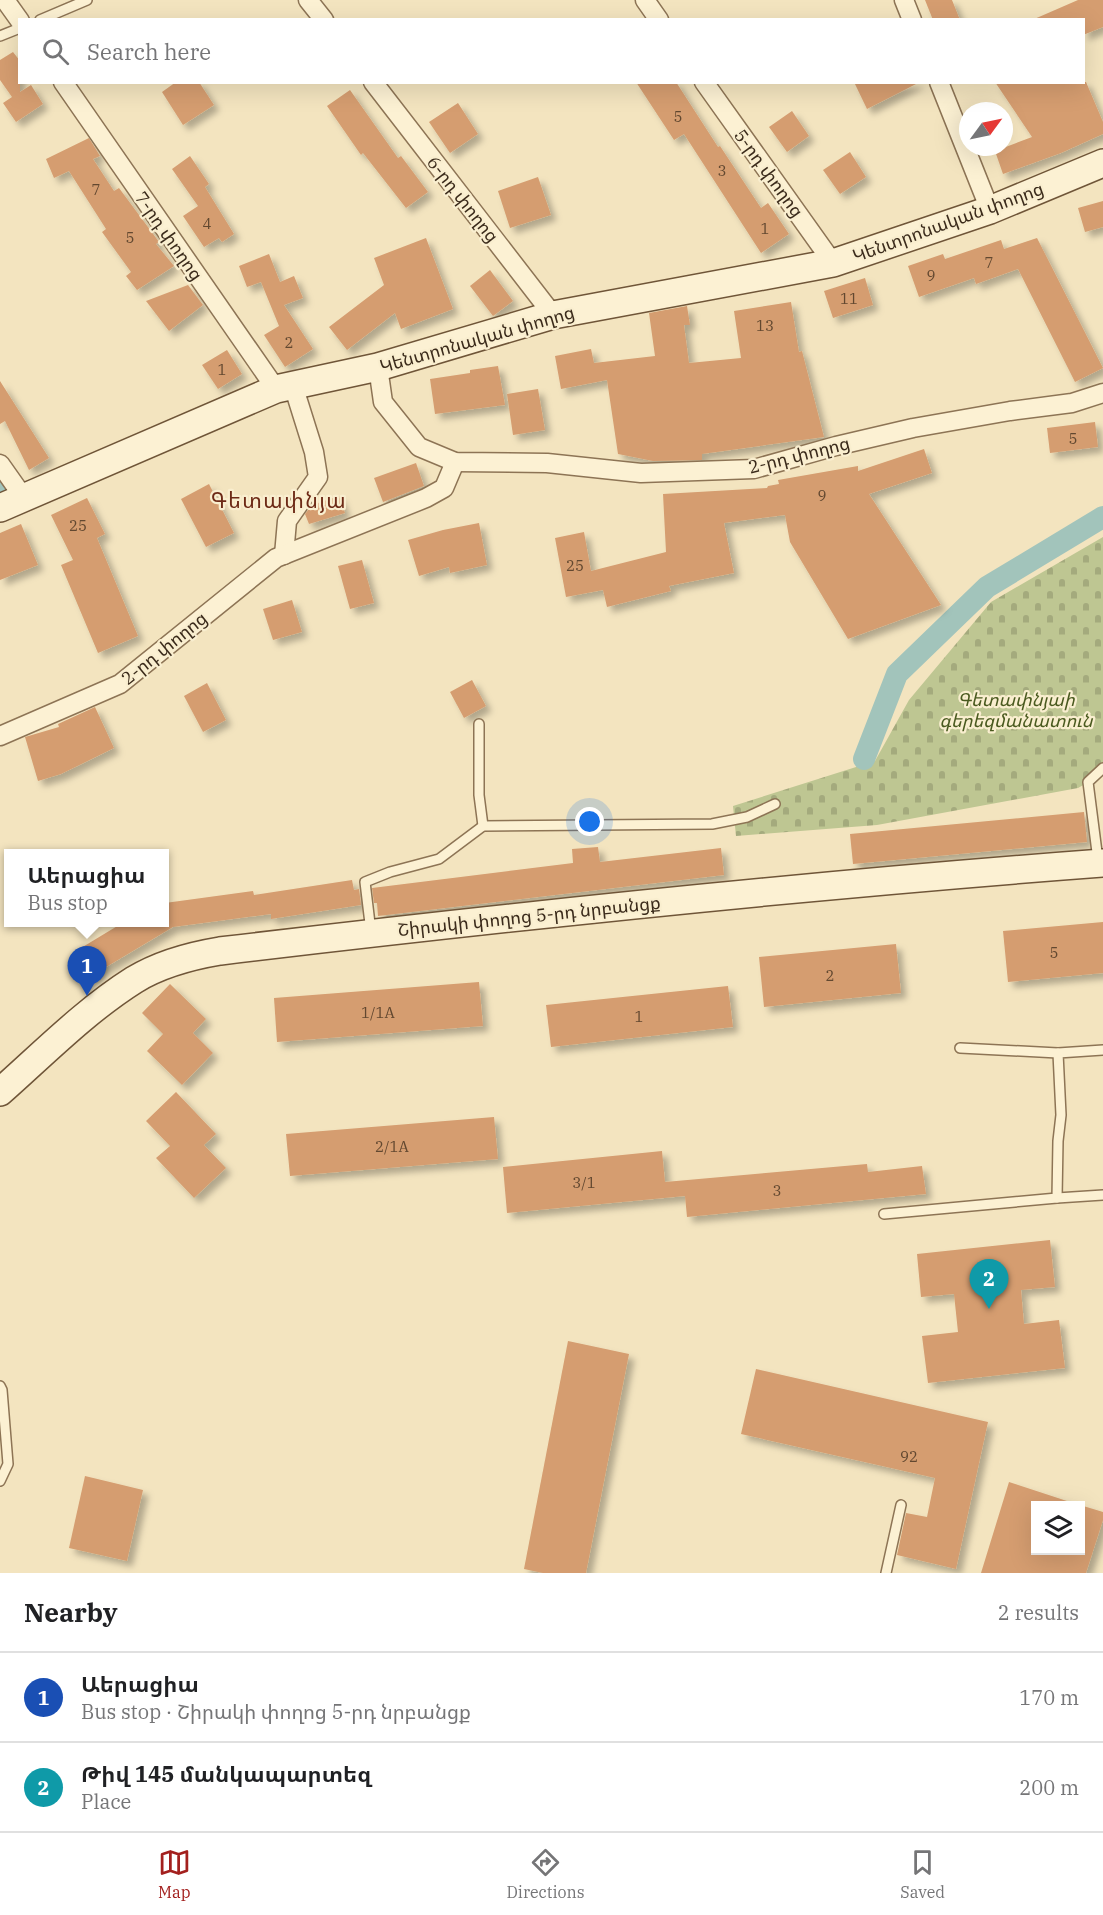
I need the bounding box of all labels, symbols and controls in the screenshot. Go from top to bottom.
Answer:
search box [18,18,1085,84]
icon: search [39,35,72,68]
text: Search here [87,37,211,66]
north arrow [959,102,1013,156]
house number: 5 [673,107,683,126]
street label: 5-րդ փողոց [729,124,809,222]
street label: 6-րդ փողոց [422,151,504,247]
house number: 3 [717,161,727,180]
street label: Կենտրոնական փողոց [849,177,1047,267]
house number: 7 [91,180,101,199]
street label: 7-րդ փողոց [130,187,208,285]
house number: 4 [202,214,212,233]
house number: 1 [760,219,770,238]
house number: 5 [125,228,135,247]
house number: 7 [984,253,994,272]
house number: 9 [926,266,936,285]
house number: 11 [840,289,858,308]
street label: Կենտրոնական փողոց [377,300,577,378]
house number: 13 [756,316,774,335]
house number: 2 [284,333,294,352]
house number: 1 [217,360,227,379]
house number: 5 [1068,429,1078,448]
street label: 2-րդ փողոց [746,431,852,479]
district label: Գետափնյա [211,486,347,514]
house number: 9 [817,486,827,505]
house number: 25 [69,516,87,535]
house number: 25 [566,556,584,575]
street label: 2-րդ փողոց [116,606,212,690]
park label: Գետափնյաի գերեզմանատուն [939,688,1094,732]
your location [575,807,604,836]
popup [4,849,169,927]
text: Աերացիա [28,860,145,889]
text: Bus stop [28,889,108,916]
street label: Շիրակի փողոց 5-րդ նրբանցք [396,891,662,941]
house number: 5 [1049,943,1059,962]
pin: 1 [68,946,106,996]
house number: 2 [825,966,835,985]
house number: 1/1A [361,1003,396,1022]
house number: 1 [634,1007,644,1026]
house number: 2/1A [375,1137,410,1156]
house number: 3/1 [572,1173,596,1192]
house number: 3 [772,1181,782,1200]
pin: 2 [970,1260,1008,1309]
house number: 92 [900,1447,918,1466]
map controls [1031,1501,1085,1555]
button: layers [1031,1501,1085,1555]
text: Nearby [24,1595,118,1629]
text: 2 results [998,1599,1079,1626]
text: Աերացիա [81,1669,199,1698]
text: 1 [38,1684,50,1711]
text: 170 m [1019,1684,1079,1711]
text: Bus stop · Շիրակի փողոց 5-րդ նրբանցք [81,1698,471,1725]
text: Թիվ 145 մանկապարտեզ [81,1759,371,1788]
text: 2 [38,1774,50,1801]
text: 200 m [1019,1774,1079,1801]
text: Place [81,1788,131,1815]
tab: Map [158,1846,191,1902]
tab: Directions [507,1846,585,1902]
tab: Saved [900,1846,945,1902]

